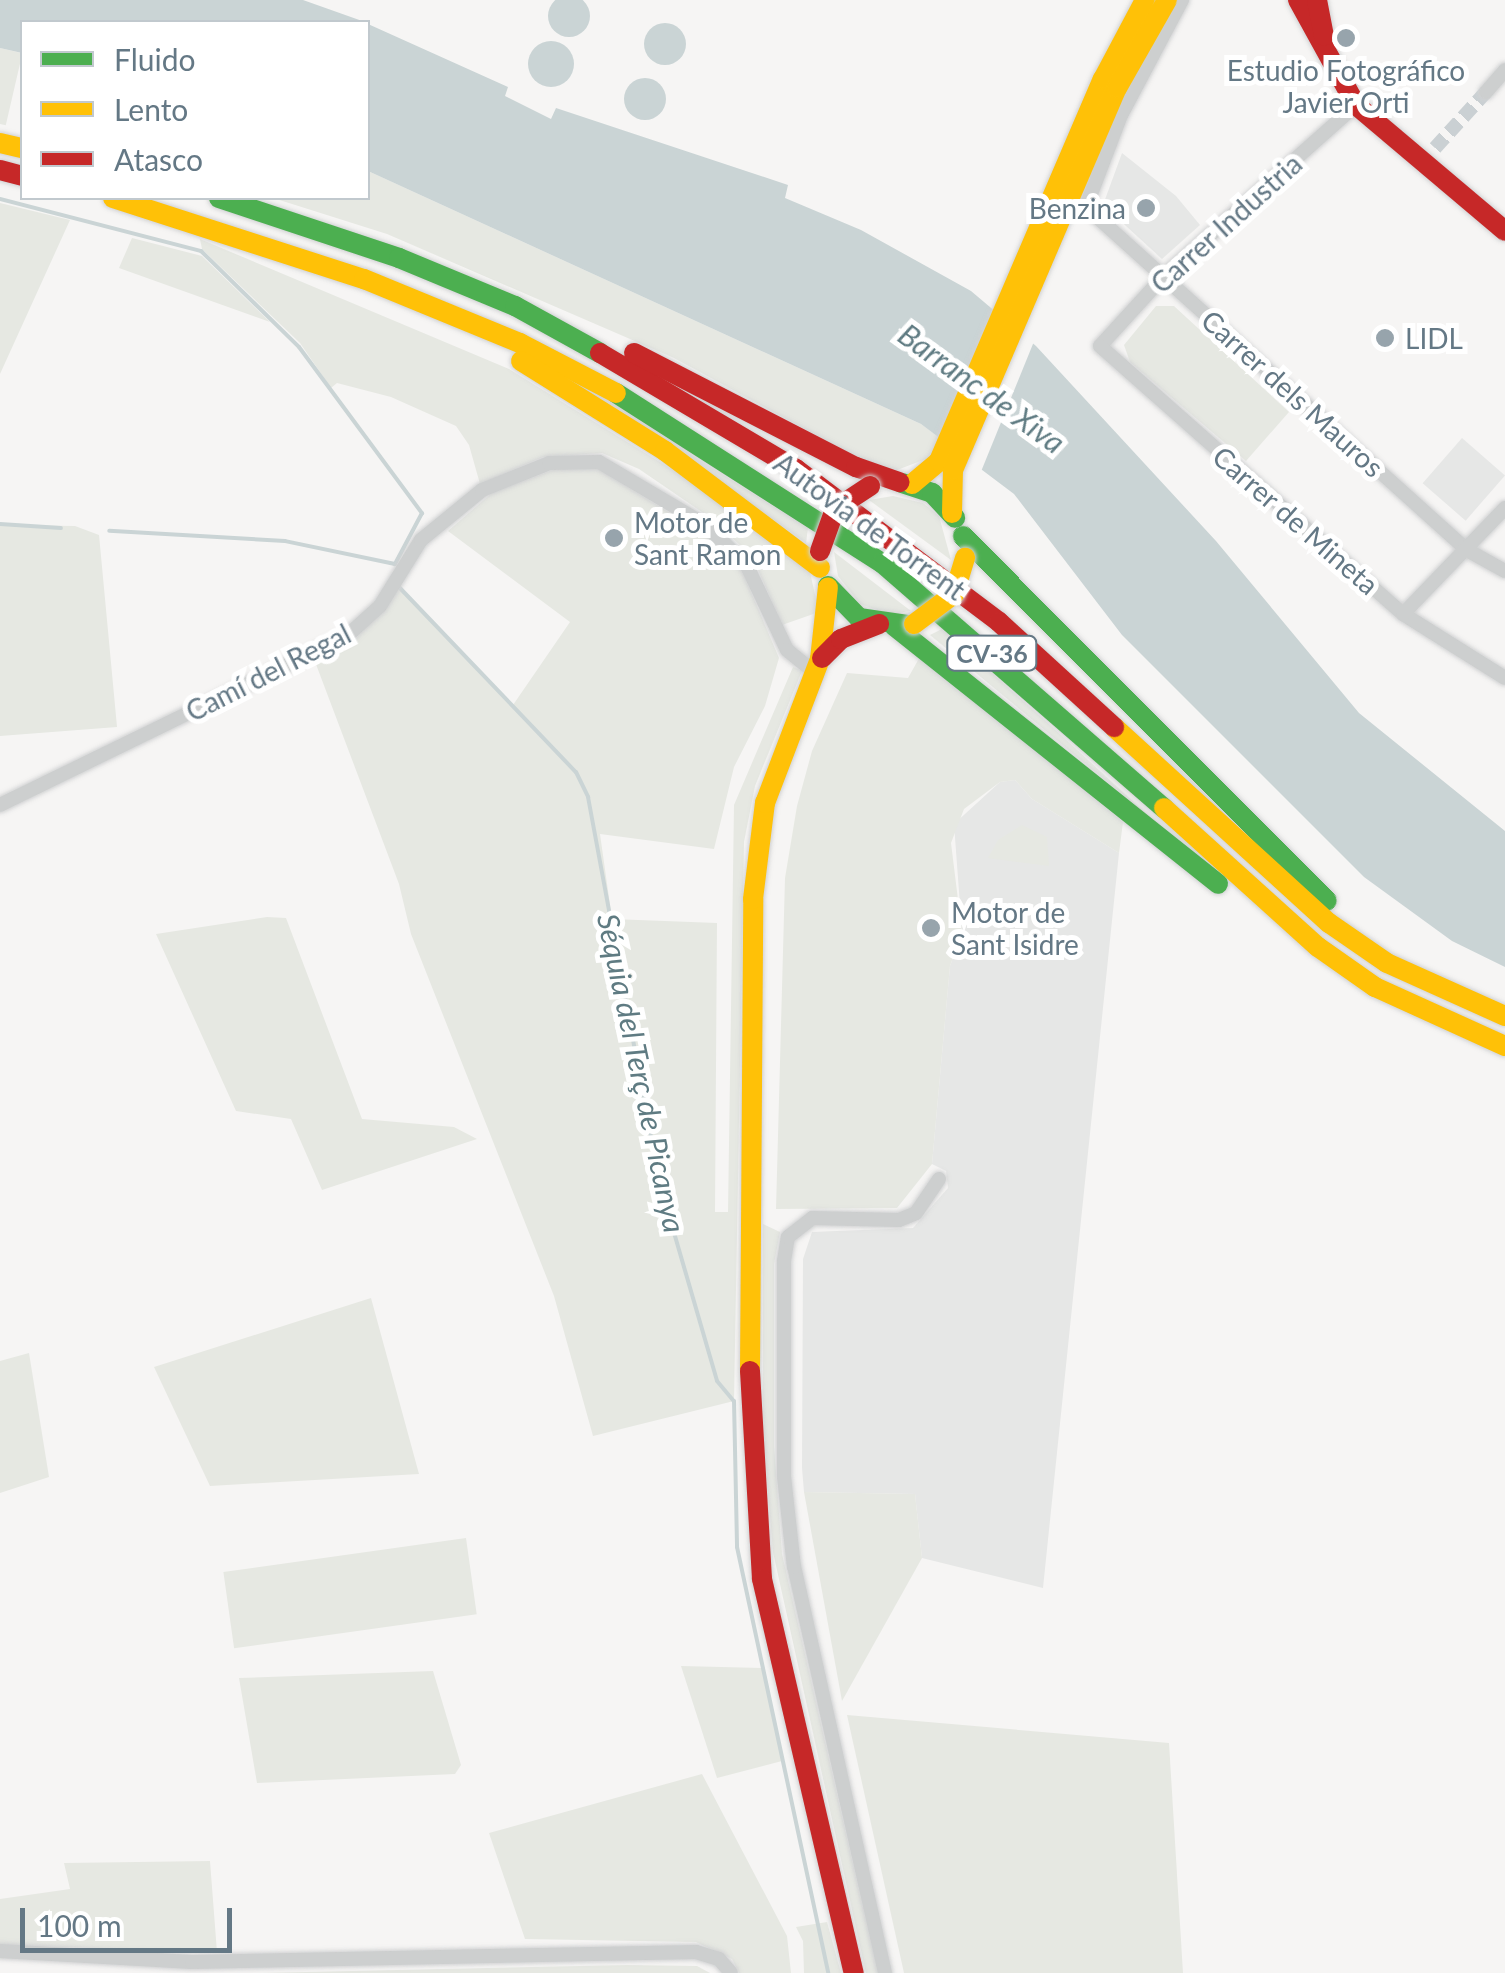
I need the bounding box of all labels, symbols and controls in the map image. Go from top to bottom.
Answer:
legend [20,20,370,200]
marker: Estudio Fotográfico Javier Orti [1335,27,1357,49]
text: Fluido [114,41,196,77]
place label: Estudio Fotográfico Javier Orti [1227,53,1465,119]
text: Lento [114,91,188,127]
text: Atasco [114,141,203,177]
street label: Carrer Industria [1143,146,1309,300]
place label: Benzina [1029,191,1126,225]
marker: Benzina [1135,197,1157,219]
street label: Carrer dels Mauros [1195,302,1391,484]
water label: Barranc de Xiva [892,316,1072,460]
place label: LIDL [1405,321,1463,355]
marker: LIDL [1374,327,1396,349]
street label: Carrer de Mineta [1206,439,1386,601]
street label: Autovia de Torrent [768,445,972,607]
place label: Motor de Sant Ramon [634,505,781,571]
marker: Motor de Sant Ramon [603,527,625,549]
street label: Camí del Regal [180,616,356,728]
road number: CV-36 [944,633,1040,673]
place label: Motor de Sant Isidre [951,895,1079,961]
water label: Séquia del Terç de Picanya [590,910,694,1236]
marker: Motor de Sant Isidre [920,917,942,939]
scale bar [25,1888,238,1950]
text: 100 m [37,1907,122,1943]

